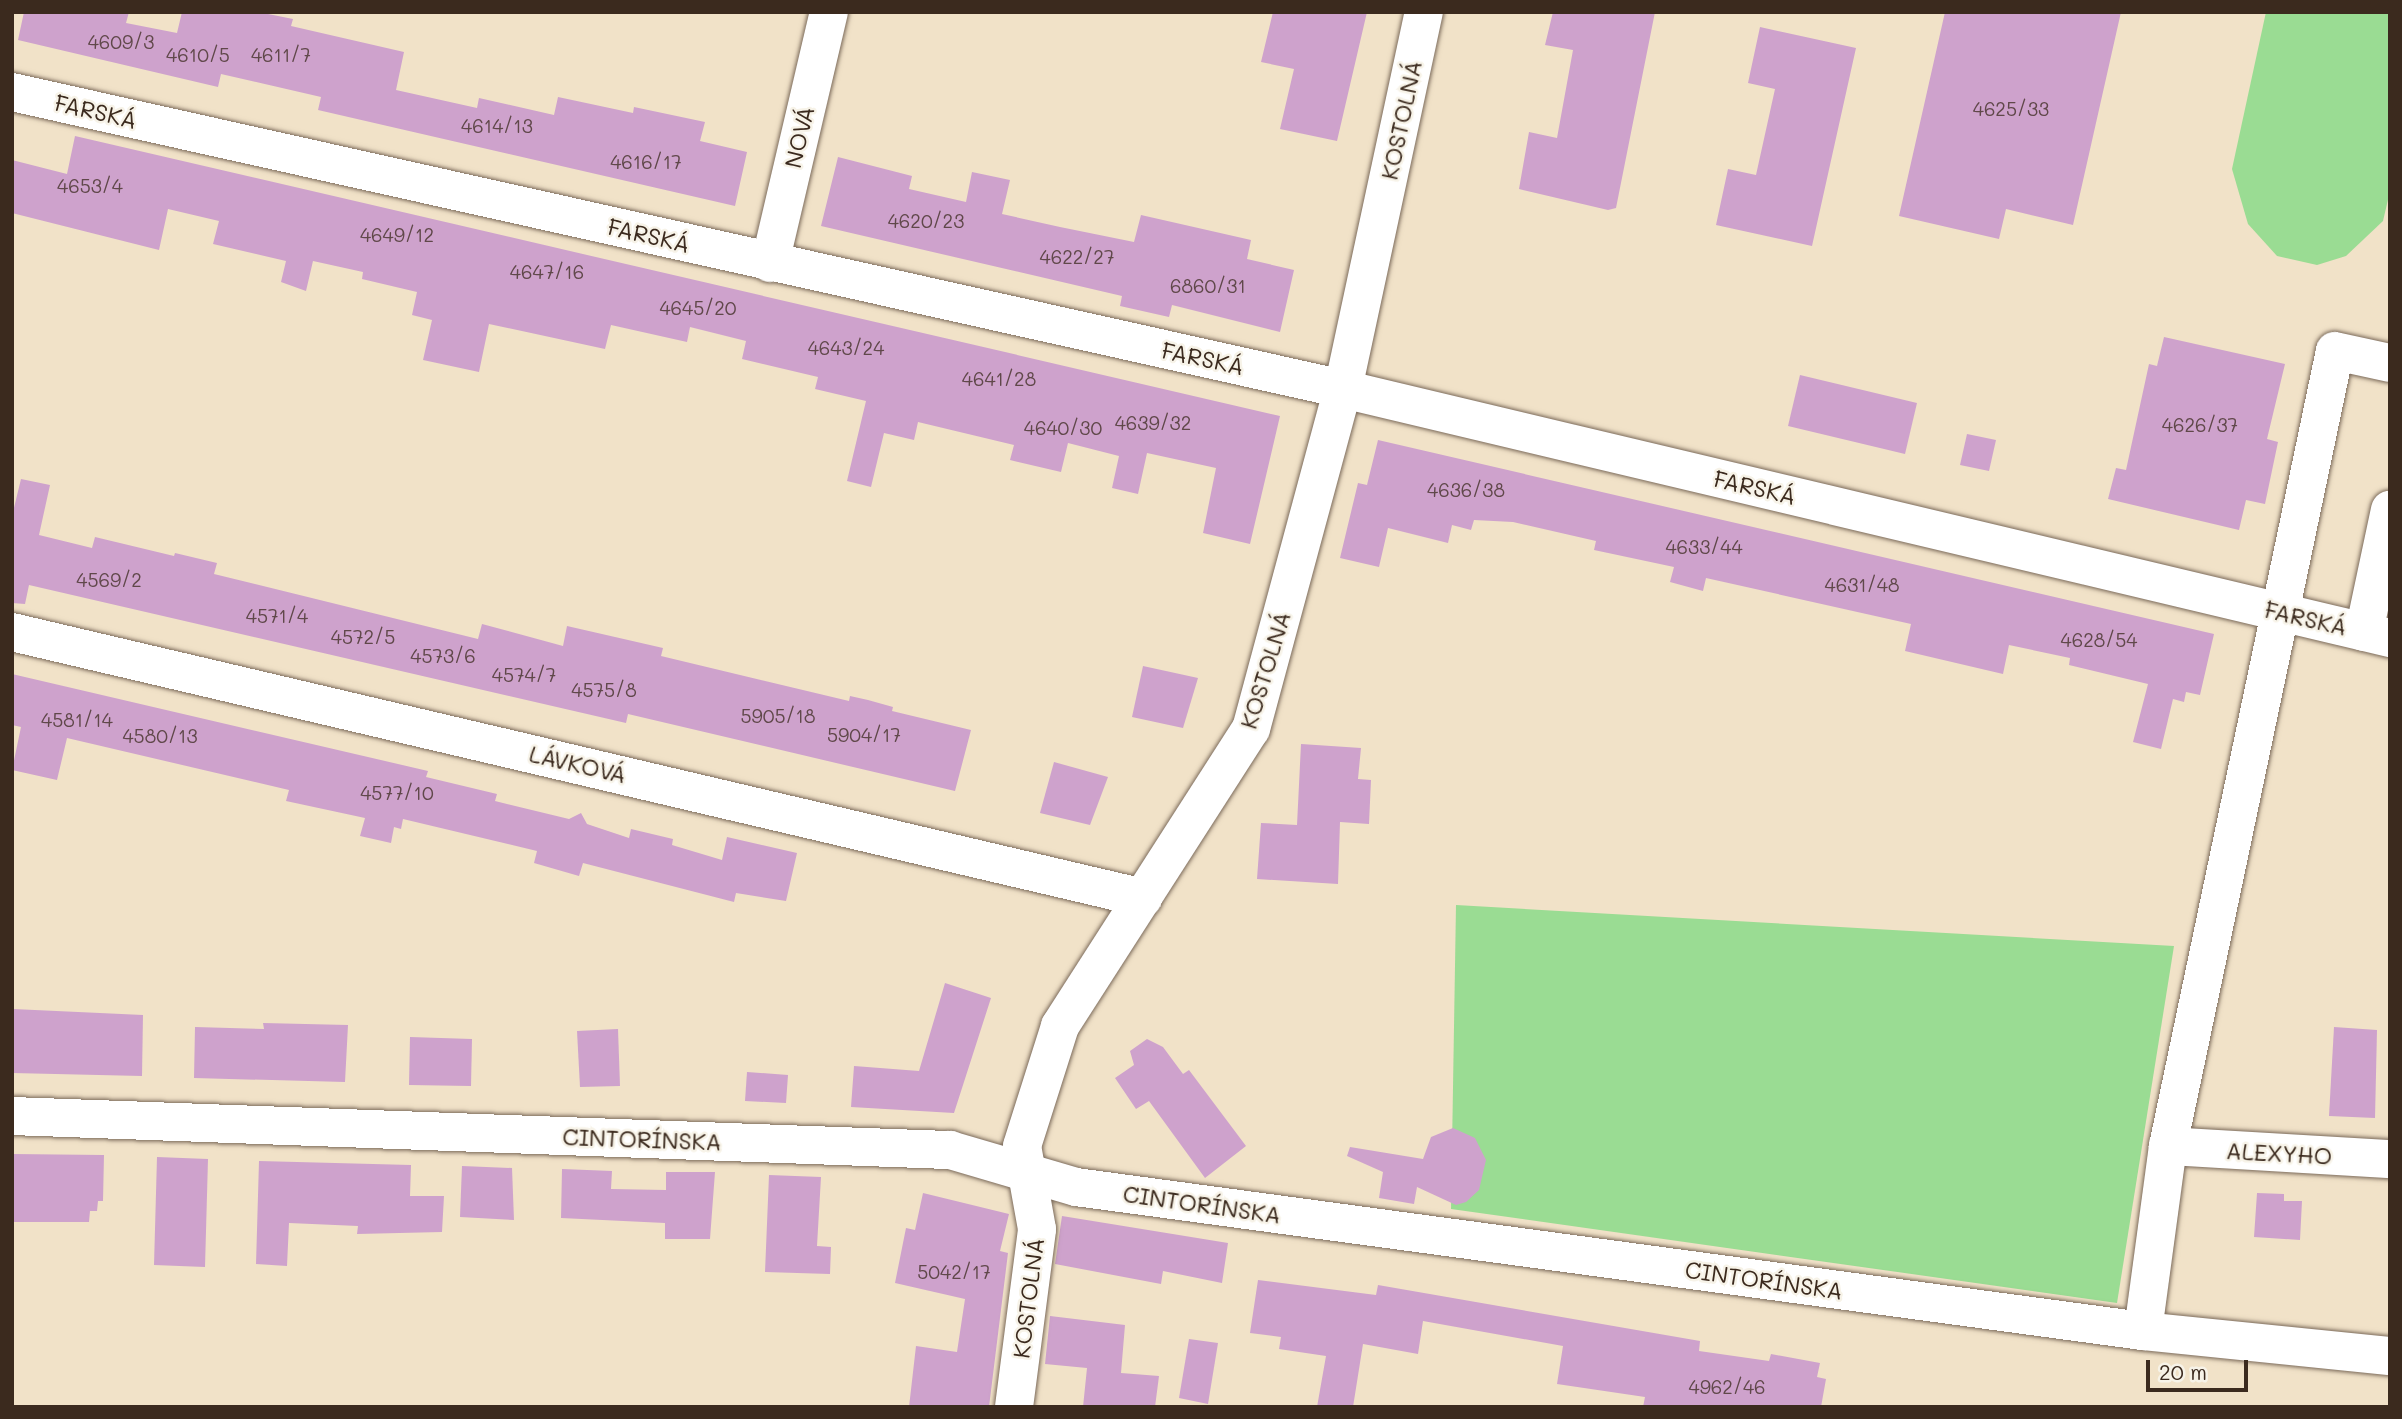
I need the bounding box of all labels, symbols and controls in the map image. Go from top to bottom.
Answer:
house number: 4609/3 [88,31,154,53]
house number: 4610/5 [166,44,230,66]
house number: 4611/7 [251,44,311,66]
street label: KOSTOLNÁ [1375,58,1427,182]
street label: FARSKÁ [52,88,140,134]
house number: 4625/33 [1973,98,2049,120]
street label: NOVÁ [779,103,819,171]
house number: 4614/13 [461,115,533,137]
house number: 4616/17 [610,151,682,173]
house number: 4653/4 [57,175,123,197]
house number: 4620/23 [888,210,964,232]
street label: FARSKÁ [605,212,693,258]
house number: 4649/12 [360,224,434,246]
house number: 4622/27 [1040,246,1114,268]
house number: 4647/16 [510,261,584,283]
house number: 6860/31 [1170,275,1246,297]
house number: 4645/20 [659,297,737,319]
street label: FARSKÁ [1159,336,1247,380]
house number: 4643/24 [808,337,884,359]
house number: 4641/28 [962,368,1036,390]
house number: 4639/32 [1115,412,1191,434]
house number: 4626/37 [2162,414,2238,436]
house number: 4640/30 [1024,417,1102,439]
street label: FARSKÁ [1711,464,1799,510]
house number: 4636/38 [1427,479,1505,501]
house number: 4633/44 [1665,536,1743,558]
house number: 4569/2 [76,569,142,591]
house number: 4631/48 [1825,574,1899,596]
street label: FARSKÁ [2262,595,2350,641]
house number: 4571/4 [246,605,308,627]
street label: KOSTOLNÁ [1234,608,1296,732]
house number: 4572/5 [331,626,395,648]
house number: 4628/54 [2061,629,2137,651]
house number: 4573/6 [410,645,476,667]
house number: 4574/7 [492,664,556,686]
house number: 4575/8 [571,679,637,701]
house number: 5905/18 [740,705,816,727]
house number: 4581/14 [41,709,113,731]
house number: 5904/17 [827,724,901,746]
house number: 4580/13 [122,725,198,747]
street label: LÁVKOVÁ [527,739,629,789]
house number: 4577/10 [360,782,434,804]
street label: CINTORÍNSKA [562,1122,722,1156]
street label: ALEXYHO [2225,1136,2333,1170]
street label: CINTORÍNSKA [1121,1179,1283,1229]
street label: KOSTOLNÁ [1007,1236,1049,1360]
street label: CINTORÍNSKA [1683,1255,1845,1305]
house number: 5042/17 [917,1261,991,1283]
scale bar [2150,1346,2252,1390]
text: 20 m [2159,1358,2207,1385]
house number: 4962/46 [1688,1376,1766,1398]

